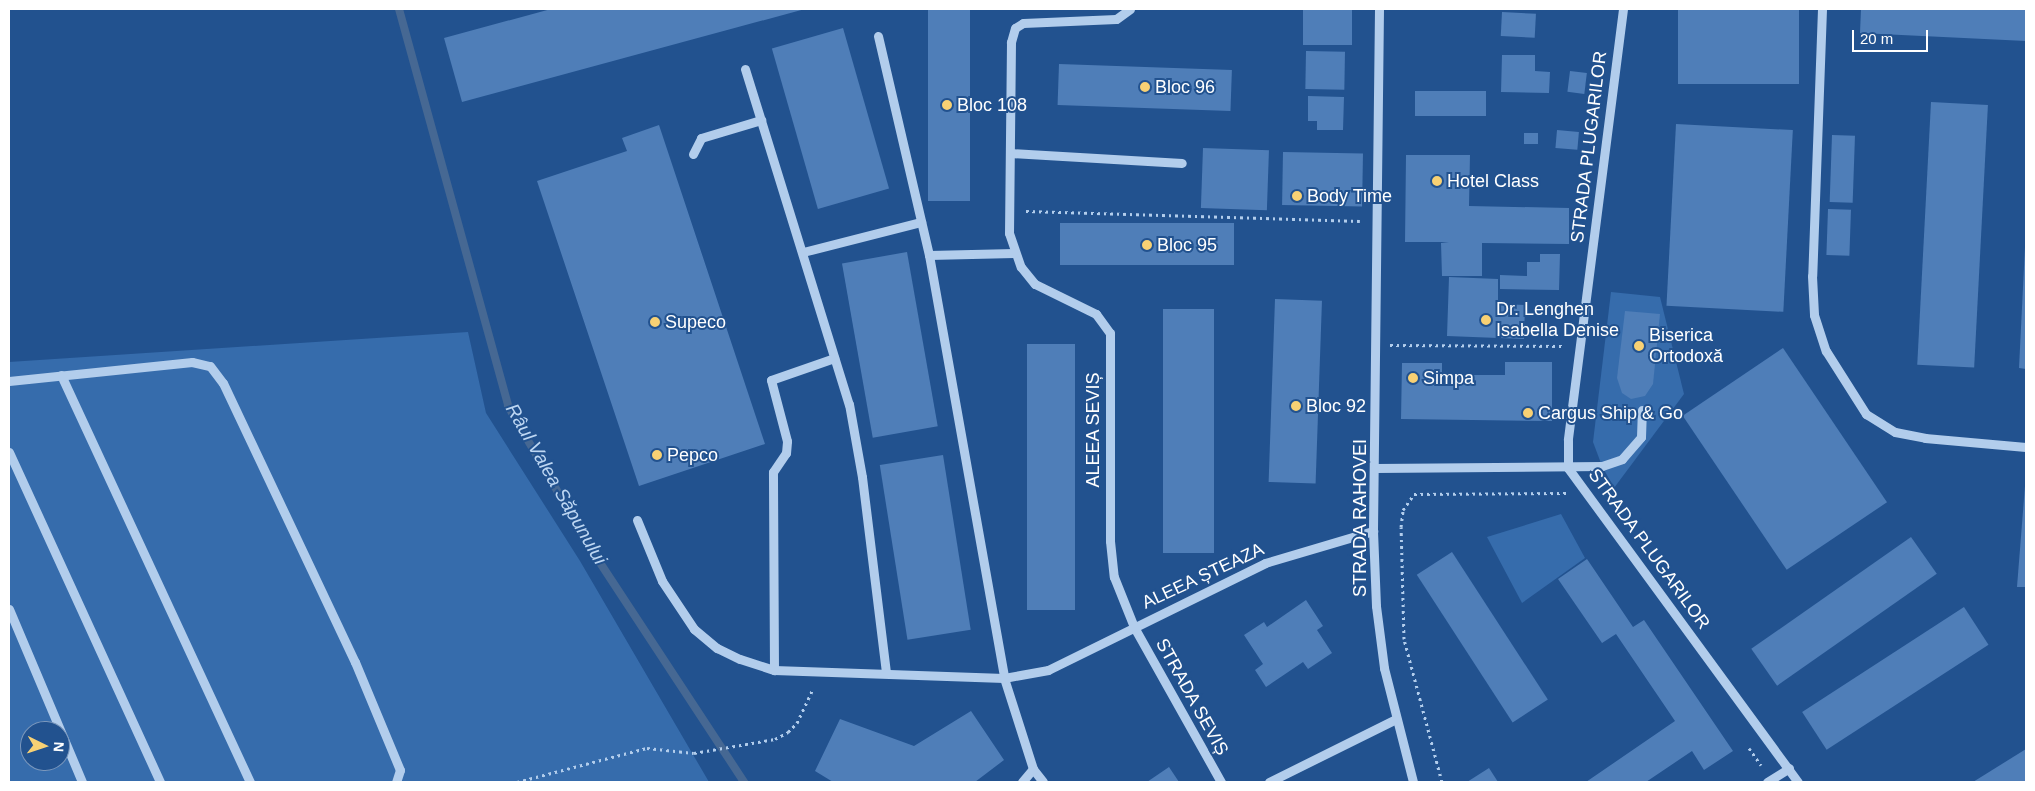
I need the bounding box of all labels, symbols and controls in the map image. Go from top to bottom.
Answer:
scale bar [1855,20,1931,52]
text: 20 m [1860,30,1893,47]
street label: STRADA PLUGARILOR [1566,49,1612,245]
place label: Bloc 96 [1155,76,1215,98]
marker: Bloc 96 [1139,81,1151,93]
place label: Bloc 108 [957,94,1027,116]
marker: Bloc 108 [941,99,953,111]
place label: Hotel Class [1447,170,1539,192]
marker: Hotel Class [1431,175,1443,187]
place label: Body Time [1307,185,1392,207]
marker: Body Time [1291,190,1303,202]
place label: Bloc 95 [1157,234,1217,256]
marker: Bloc 95 [1141,239,1153,251]
place label: Dr. Lenghen Isabella Denise [1496,299,1619,342]
place label: Supeco [665,311,726,333]
marker: Dr. Lenghen Isabella Denise [1480,314,1492,326]
marker: Supeco [649,316,661,328]
place label: Biserica Ortodoxă [1649,325,1723,368]
marker: Biserica Ortodoxă [1633,340,1645,352]
place label: Simpa [1423,367,1474,389]
street label: ALEEA SEVIȘ [1082,372,1104,488]
marker: Simpa [1407,372,1419,384]
place label: Bloc 92 [1306,395,1366,417]
water label: Râul Valea Săpunului [501,399,611,569]
marker: Bloc 92 [1290,400,1302,412]
place label: Cargus Ship & Go [1538,402,1683,424]
marker: Cargus Ship & Go [1522,407,1534,419]
street label: STRADA RAHOVEI [1349,438,1371,598]
place label: Pepco [667,444,718,466]
marker: Pepco [651,449,663,461]
street label: STRADA PLUGARILOR [1583,464,1715,634]
street label: ALEEA ȘTEAZA [1138,538,1268,614]
street label: STRADA SEVIȘ [1151,634,1233,760]
north arrow [20,721,70,771]
text: N [51,741,67,753]

